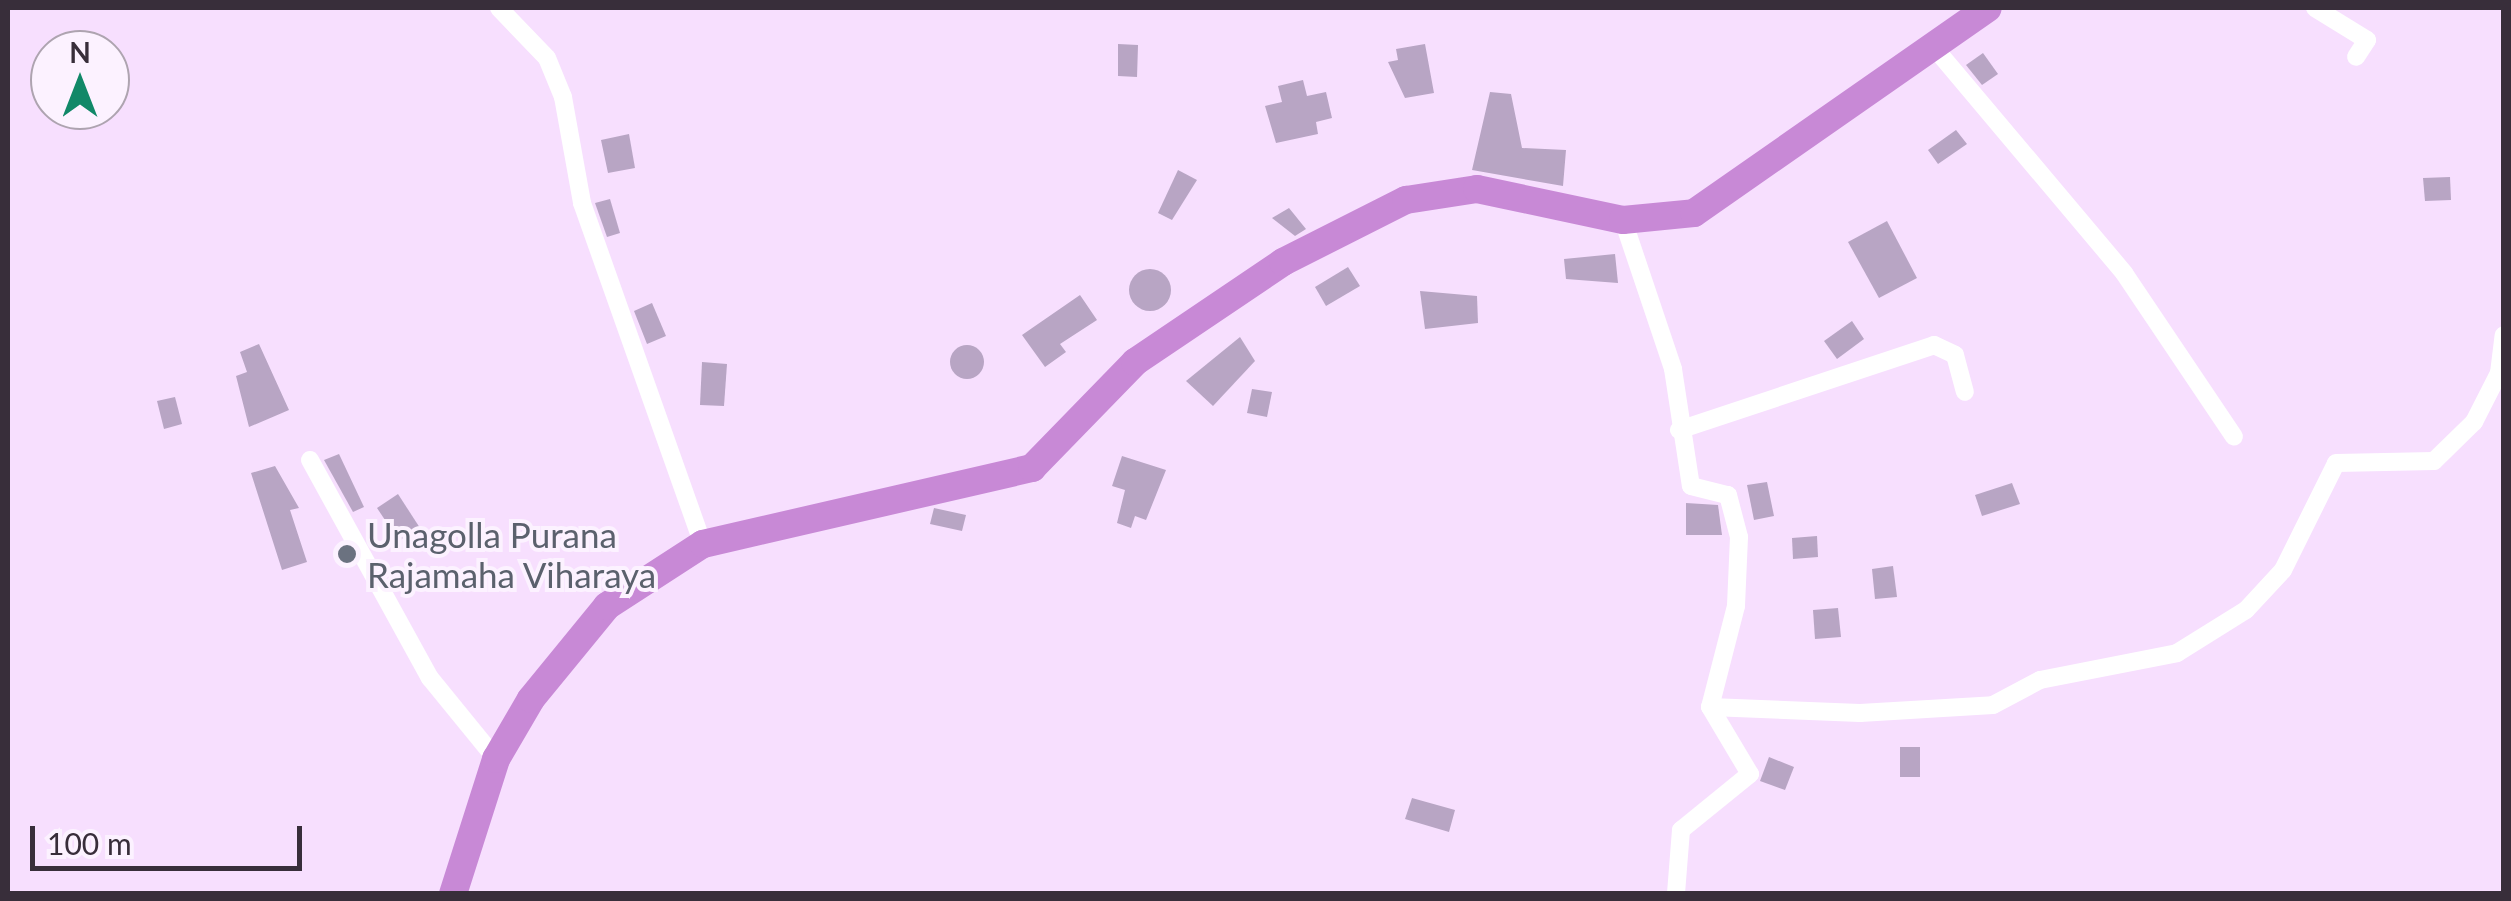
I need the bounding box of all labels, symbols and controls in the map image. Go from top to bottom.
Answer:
north arrow [30,30,130,130]
text: N [69,35,91,69]
place label: Unagolla Purana Rajamaha Viharaya [367,513,657,595]
marker: Unagolla Purana Rajamaha Viharaya [336,543,358,565]
scale bar [35,806,308,868]
text: 100 m [47,825,132,861]

